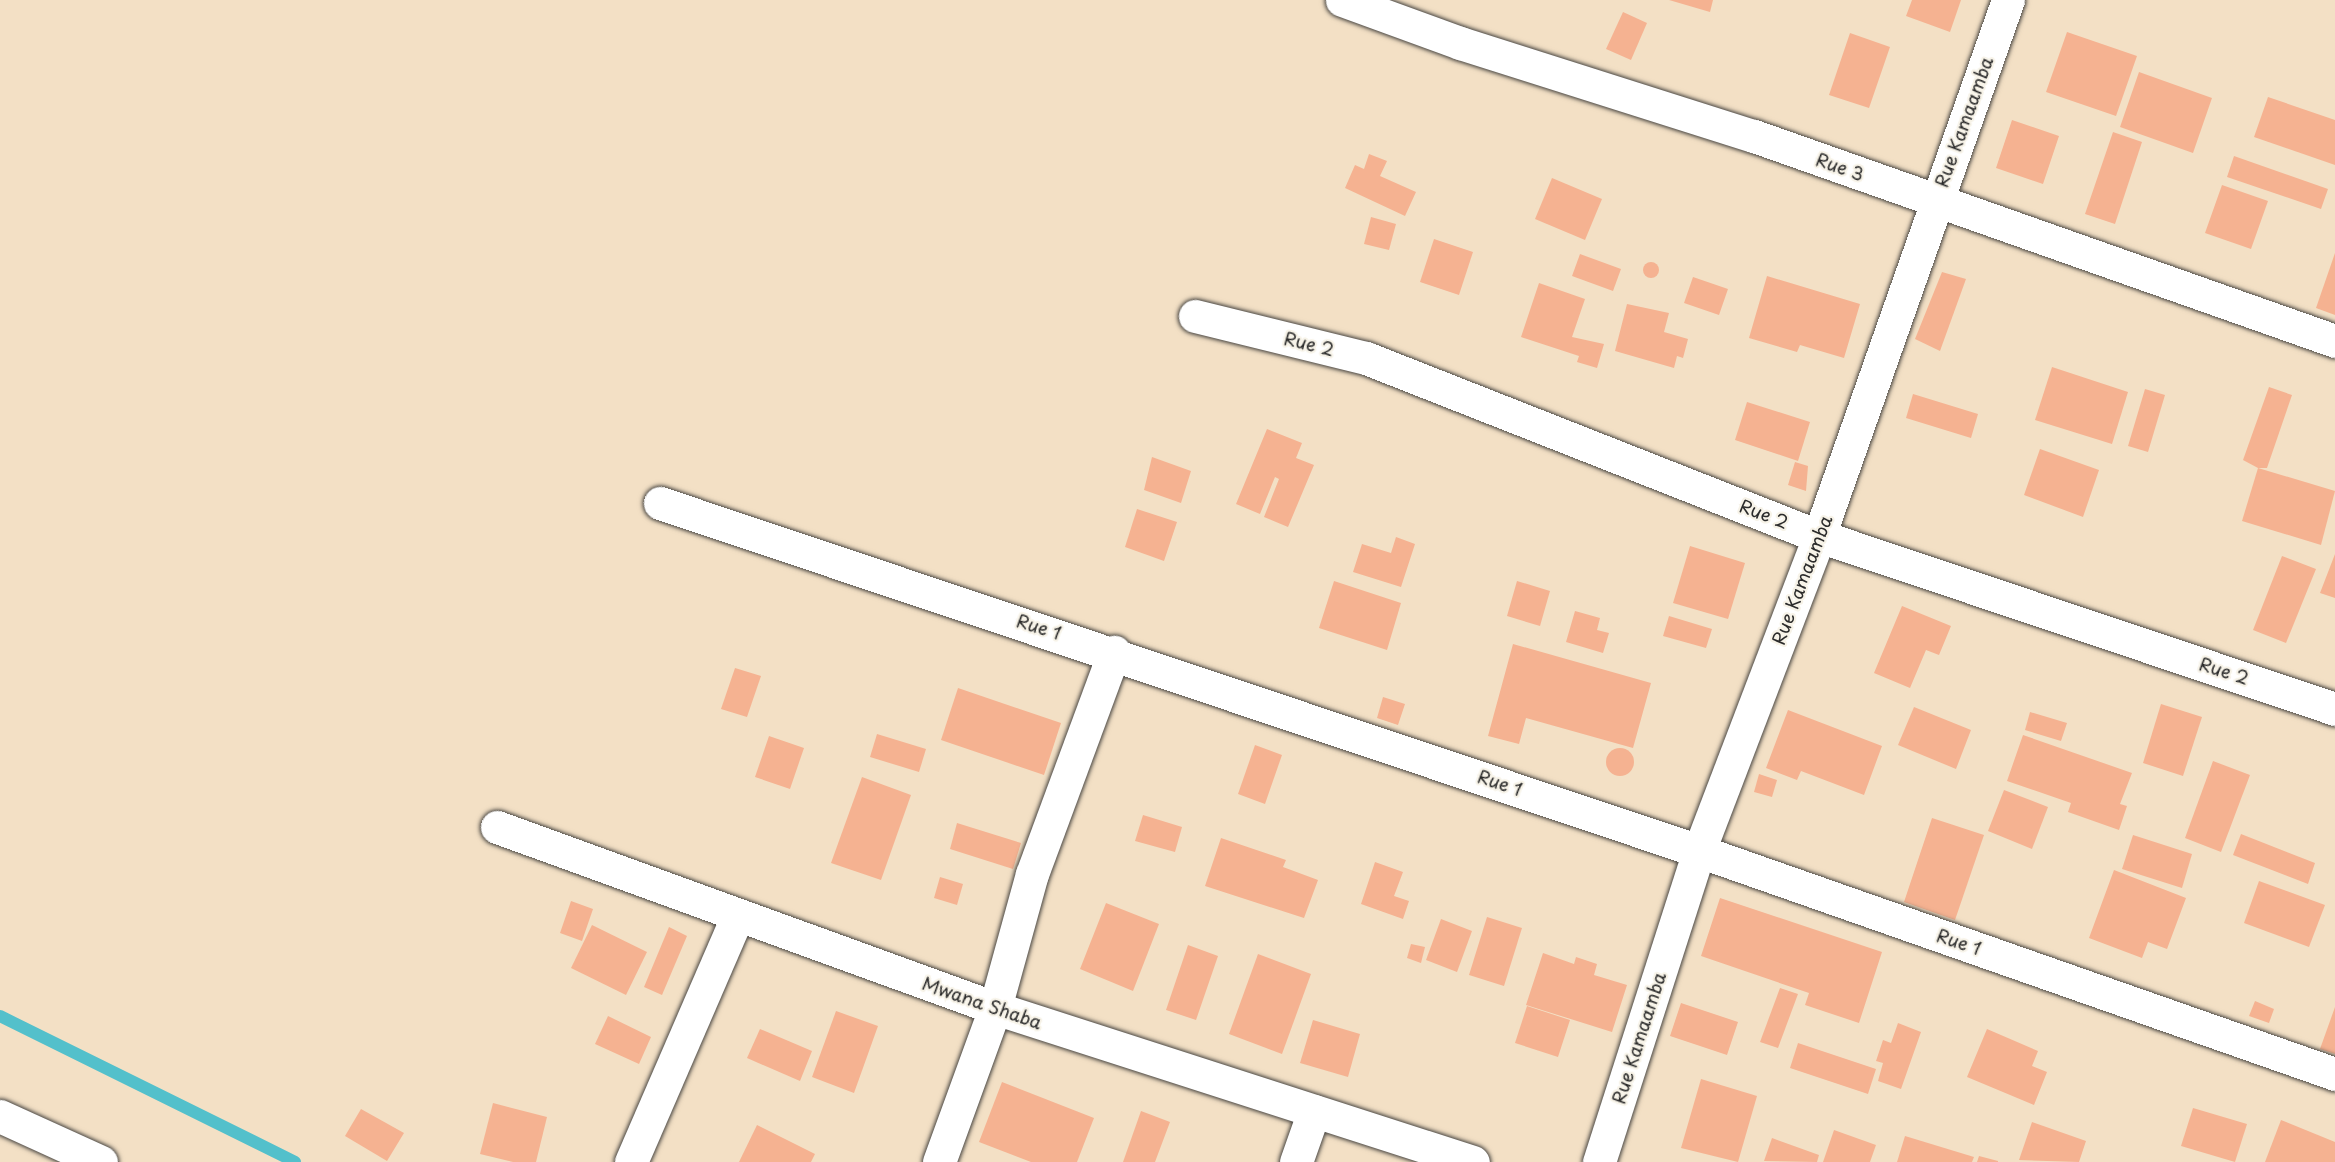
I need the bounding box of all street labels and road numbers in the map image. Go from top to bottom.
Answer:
street label: Rue Kamaamba [1930,53,1998,191]
street label: Rue 3 [1812,148,1868,186]
street label: Rue 2 [1281,327,1337,361]
street label: Rue 2 [1736,495,1792,533]
street label: Rue Kamaamba [1767,512,1837,648]
street label: Rue 1 [1013,609,1065,645]
street label: Rue 2 [2196,653,2252,689]
street label: Rue 1 [1474,765,1526,801]
street label: Rue 1 [1933,924,1985,960]
street label: Rue Kamaamba [1607,969,1671,1107]
street label: Mwana Shaba [919,972,1045,1034]

